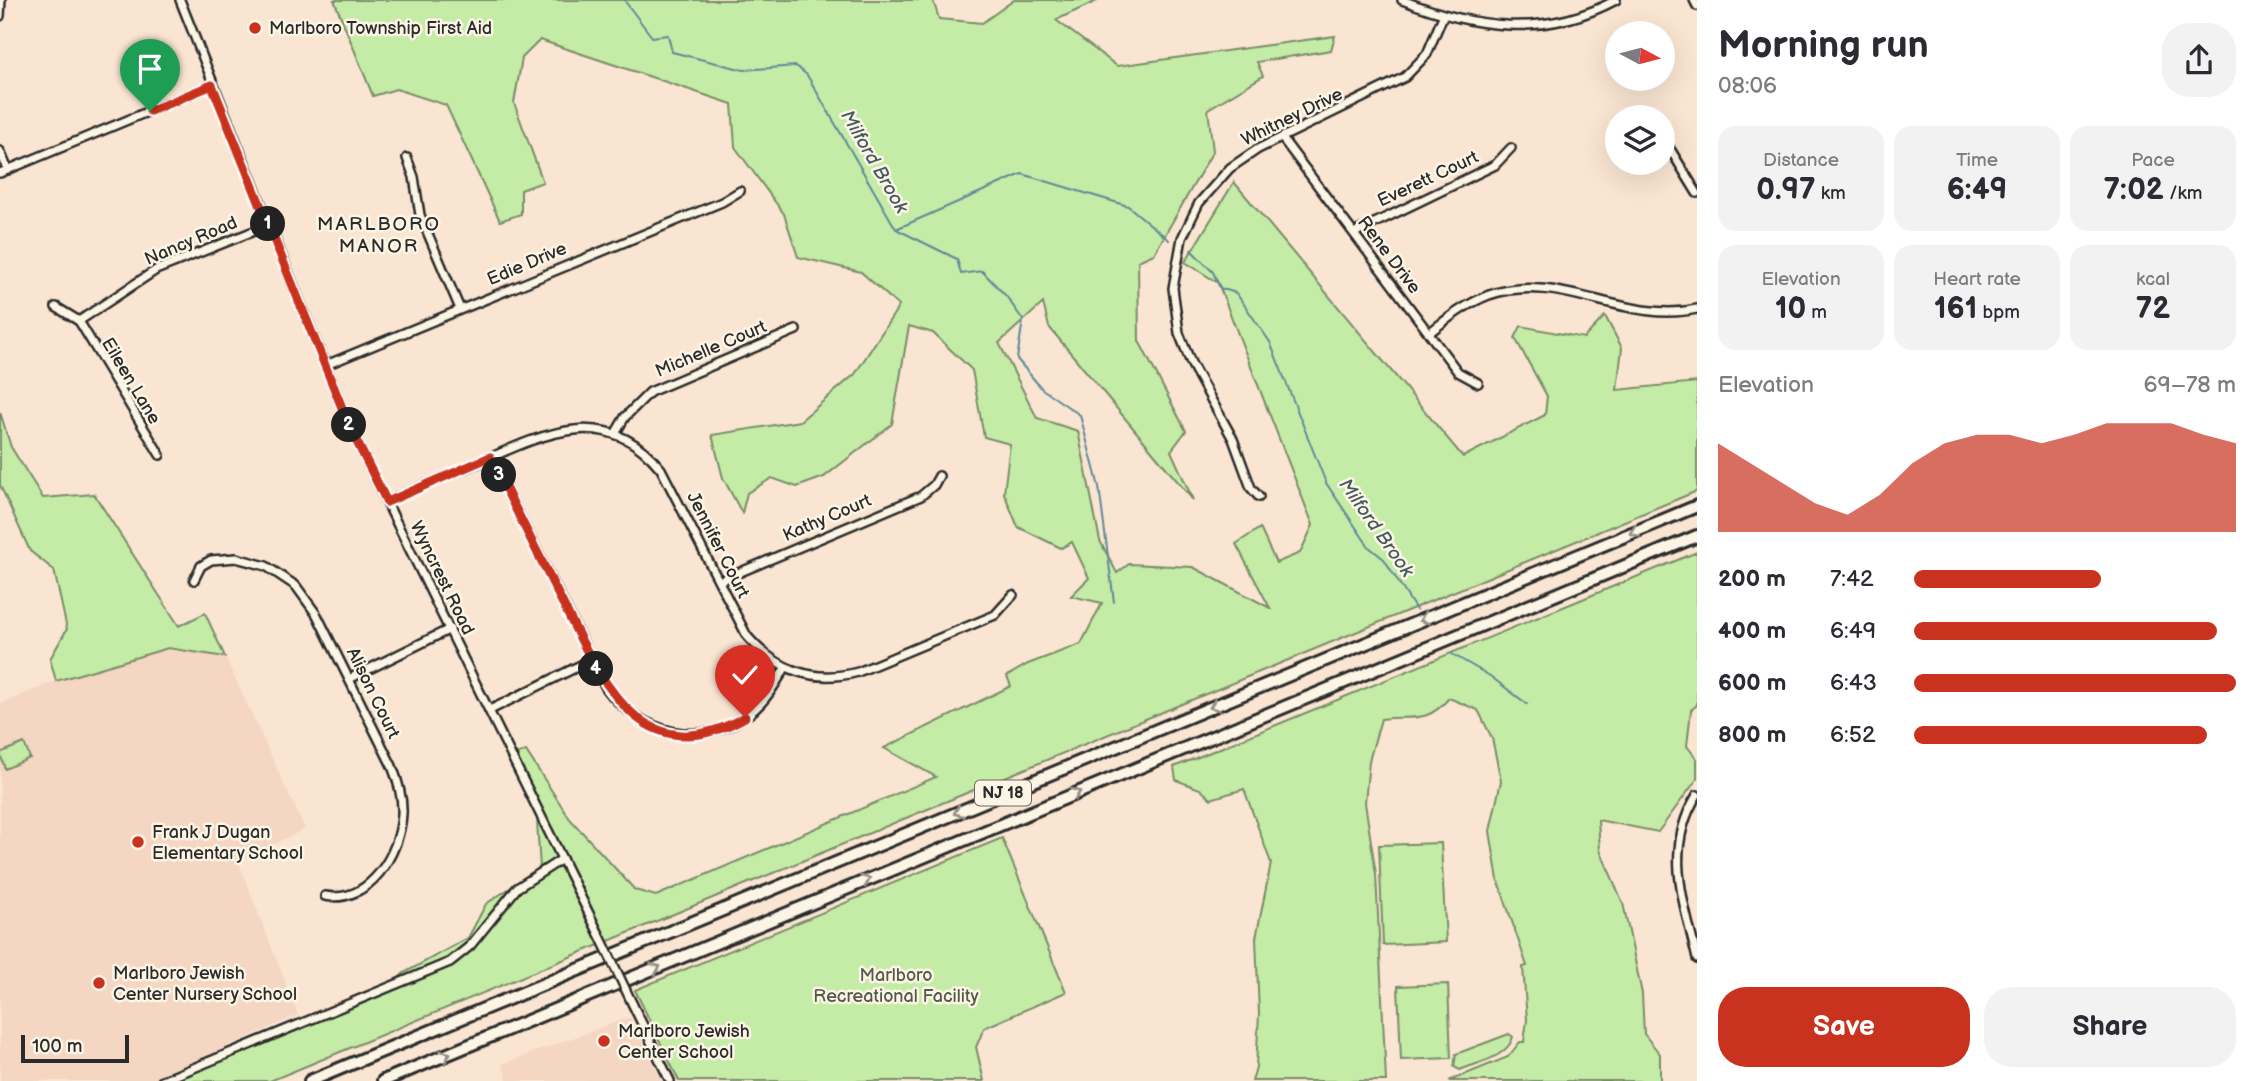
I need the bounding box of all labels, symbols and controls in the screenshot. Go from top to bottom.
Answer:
place label: Marlboro Township First Aid [269,18,492,39]
marker: Marlboro Township First Aid [247,20,263,36]
north arrow [1605,21,1675,91]
map controls [1605,21,1675,175]
text: Morning run [1718,23,1929,68]
button: share [2162,23,2236,97]
pin [120,39,180,111]
icon: arrive [131,50,169,88]
text: 08:06 [1718,72,1777,100]
street label: Whitney Drive [1238,83,1346,151]
button: layers [1605,105,1675,175]
water label: Milford Brook [835,106,913,218]
street label: Everett Court [1374,146,1482,212]
text: Distance [1763,149,1839,172]
text: Time [1956,149,1998,172]
text: Pace [2131,149,2175,172]
text: 0.97 [1756,172,1816,208]
text: 6:49 [1947,172,2007,208]
text: 7:02 [2103,172,2164,208]
text: km [1816,182,1846,205]
text: /km [2164,182,2203,205]
pin: 1 [250,206,286,242]
street label: Nancy Road [141,212,241,270]
text: 1 [264,212,272,235]
street label: Rene Drive [1353,212,1425,298]
district label: MARLBORO MANOR [317,213,441,258]
street label: Edie Drive [484,238,570,290]
text: Elevation [1761,268,1841,291]
text: Heart rate [1933,268,2021,291]
text: kcal [2136,268,2170,291]
text: 10 [1775,291,1806,327]
text: 161 [1934,291,1977,327]
text: 72 [2136,291,2170,327]
text: m [1806,301,1827,324]
text: bpm [1977,301,2020,324]
street label: Michelle Court [652,316,770,382]
street label: Eileen Lane [97,334,165,428]
text: Elevation [1718,371,1814,399]
text: 69–78 m [2144,371,2236,399]
pin: 2 [332,408,366,442]
text: 2 [343,413,354,436]
pin: 3 [482,458,516,492]
text: 3 [493,463,504,486]
water label: Milford Brook [1334,474,1419,582]
street label: Jennifer Court [682,488,754,602]
street label: Kathy Court [780,490,875,546]
street label: Wyncrest Road [405,518,479,638]
one-way arrow [1629,524,1641,538]
text: 200 m [1718,565,1786,593]
text: 7:42 [1830,565,1874,593]
one-way arrow [1418,611,1431,625]
text: 400 m [1718,617,1786,645]
text: 6:49 [1830,617,1876,645]
street label: Alison Court [342,644,404,742]
pin [715,645,775,717]
pin: 4 [578,652,614,686]
icon: check [726,656,764,694]
text: 4 [590,657,601,680]
text: 600 m [1718,669,1786,697]
text: 6:43 [1830,669,1877,697]
one-way arrow [1208,698,1221,712]
text: 800 m [1718,721,1786,749]
text: 6:52 [1830,721,1875,749]
road number: NJ 18 [975,780,1031,806]
one-way arrow [1069,787,1081,801]
one-way arrow [953,804,965,818]
place label: Frank J Dugan Elementary School [152,822,303,864]
marker: Frank J Dugan Elementary School [130,834,146,850]
one-way arrow [859,875,871,889]
one-way arrow [649,962,661,976]
place label: Marlboro Jewish Center Nursery School [113,963,297,1005]
park label: Marlboro Recreational Facility [813,965,979,1007]
marker: Marlboro Jewish Center Nursery School [91,975,107,991]
button: Save [1718,987,1970,1067]
button: Share [1984,987,2236,1067]
place label: Marlboro Jewish Center School [618,1021,750,1063]
scale bar [21,1032,130,1064]
marker: Marlboro Jewish Center School [596,1033,612,1049]
text: 100 m [32,1035,83,1058]
one-way arrow [438,1049,451,1063]

